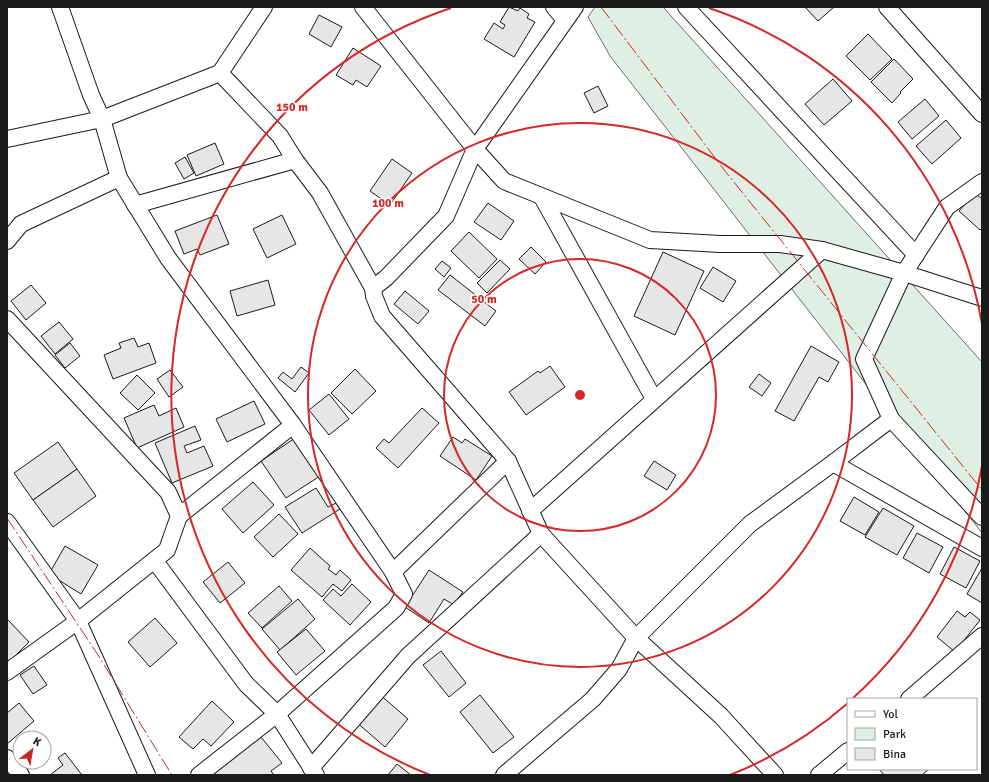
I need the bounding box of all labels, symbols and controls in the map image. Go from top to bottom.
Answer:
text: 150 m [276,100,308,115]
text: 100 m [372,196,404,211]
text: 50 m [471,292,497,307]
centre of rings [573,388,587,402]
legend [847,698,977,770]
text: Yol [883,707,899,722]
text: Park [883,727,906,742]
north arrow [12,730,52,770]
text: K [31,735,43,749]
text: Bina [883,747,906,762]

